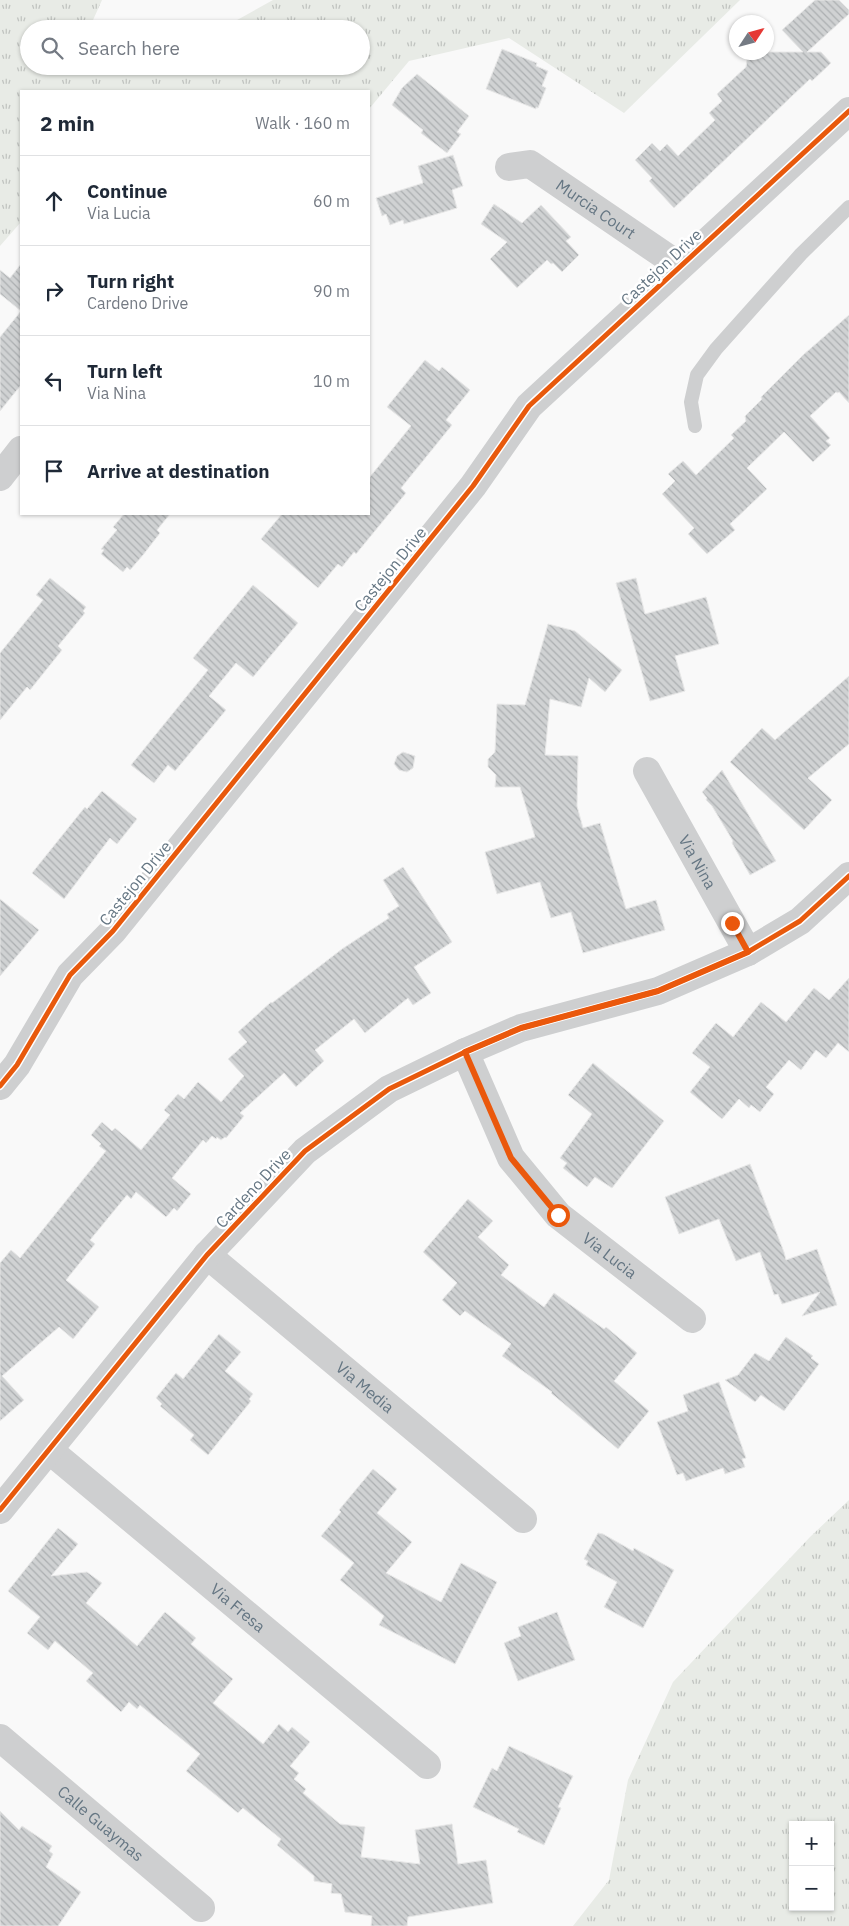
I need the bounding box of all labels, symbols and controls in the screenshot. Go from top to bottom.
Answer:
north arrow [729,15,774,60]
search box [20,20,370,75]
icon: search [38,34,66,62]
text: Search here [78,36,180,60]
text: 2 min [40,109,95,137]
text: Walk · 160 m [255,113,350,133]
street label: Murcia Court [552,175,640,243]
text: Continue [87,179,167,203]
icon: ahead [40,187,68,215]
text: 60 m [313,191,350,211]
text: Via Lucia [87,203,151,223]
street label: Castejon Drive [616,224,706,310]
text: Turn right [87,269,174,293]
icon: right [40,277,68,305]
text: 90 m [313,281,350,301]
text: Cardeno Drive [87,293,188,313]
text: Turn left [87,359,163,383]
icon: left [40,367,68,395]
text: 10 m [313,371,350,391]
text: Via Nina [87,383,146,403]
icon: arrive [40,457,68,485]
text: Arrive at destination [87,459,270,483]
street label: Castejon Drive [350,522,430,615]
street label: Via Nina [675,831,721,893]
street label: Castejon Drive [95,836,175,929]
route end [721,912,744,935]
street label: Cardeno Drive [211,1144,295,1232]
route start [547,1204,570,1227]
street label: Via Lucia [579,1228,641,1283]
street label: Via Media [332,1357,399,1417]
street label: Via Fresa [206,1579,270,1636]
street label: Calle Guaymas [54,1781,148,1865]
map controls [789,1821,834,1911]
button: + [789,1821,834,1866]
button: − [789,1866,834,1911]

